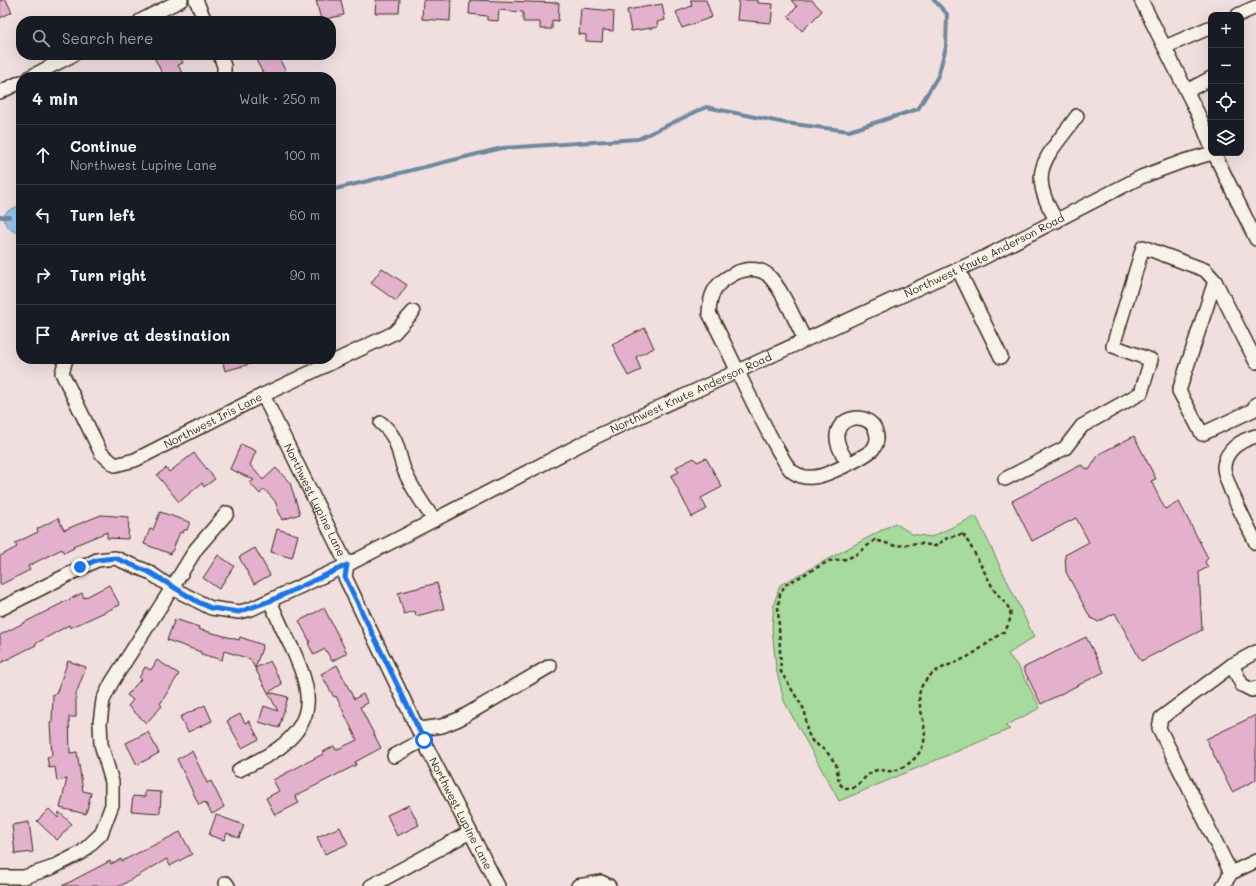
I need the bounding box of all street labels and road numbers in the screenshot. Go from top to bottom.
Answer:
street label: Northwest Knute Anderson Road [902,210,1067,300]
street label: Northwest Knute Anderson Road [607,349,774,436]
street label: Northwest Iris Lane [161,389,265,451]
street label: Northwest Lupine Lane [281,441,350,559]
street label: Northwest Lupine Lane [426,754,496,872]

